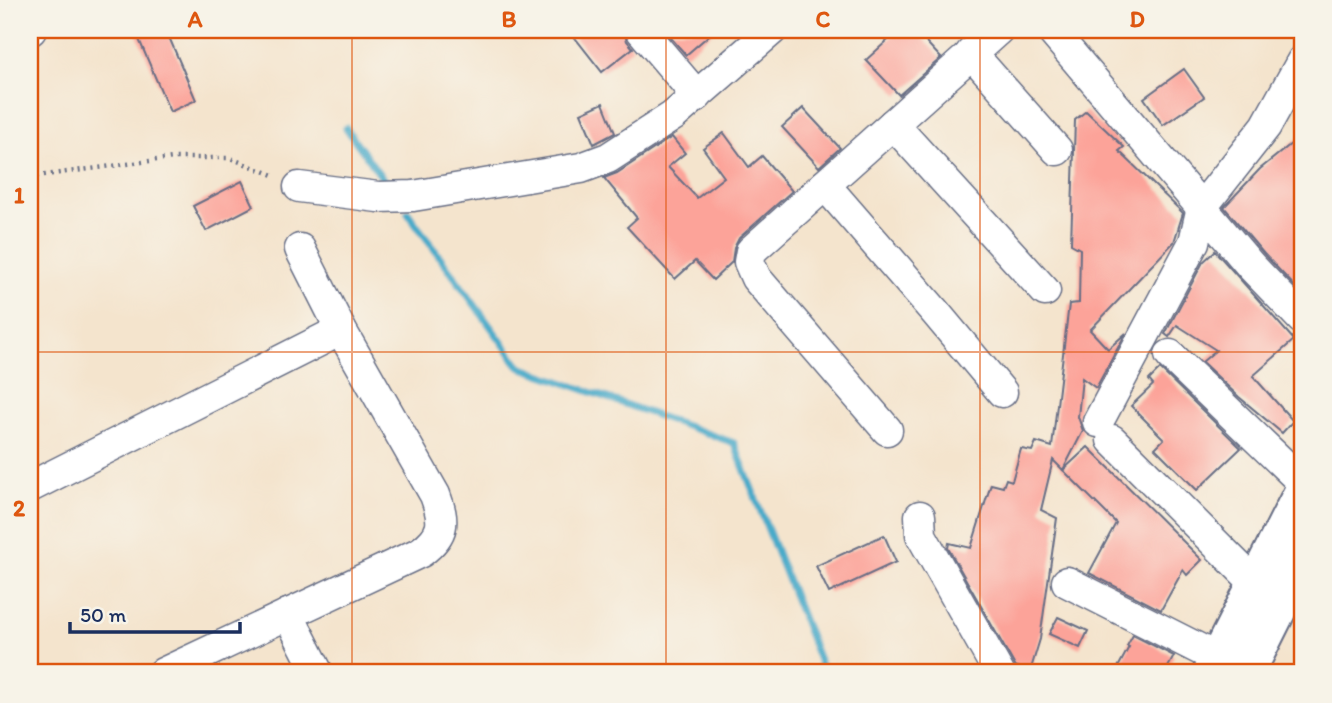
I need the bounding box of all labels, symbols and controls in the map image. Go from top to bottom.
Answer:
text: A [187,5,203,33]
text: B [502,5,517,33]
text: C [816,5,831,33]
text: D [1129,5,1145,33]
text: 1 [14,181,25,209]
text: 2 [13,494,26,522]
scale bar [70,591,240,635]
text: 50 m [80,602,127,627]

